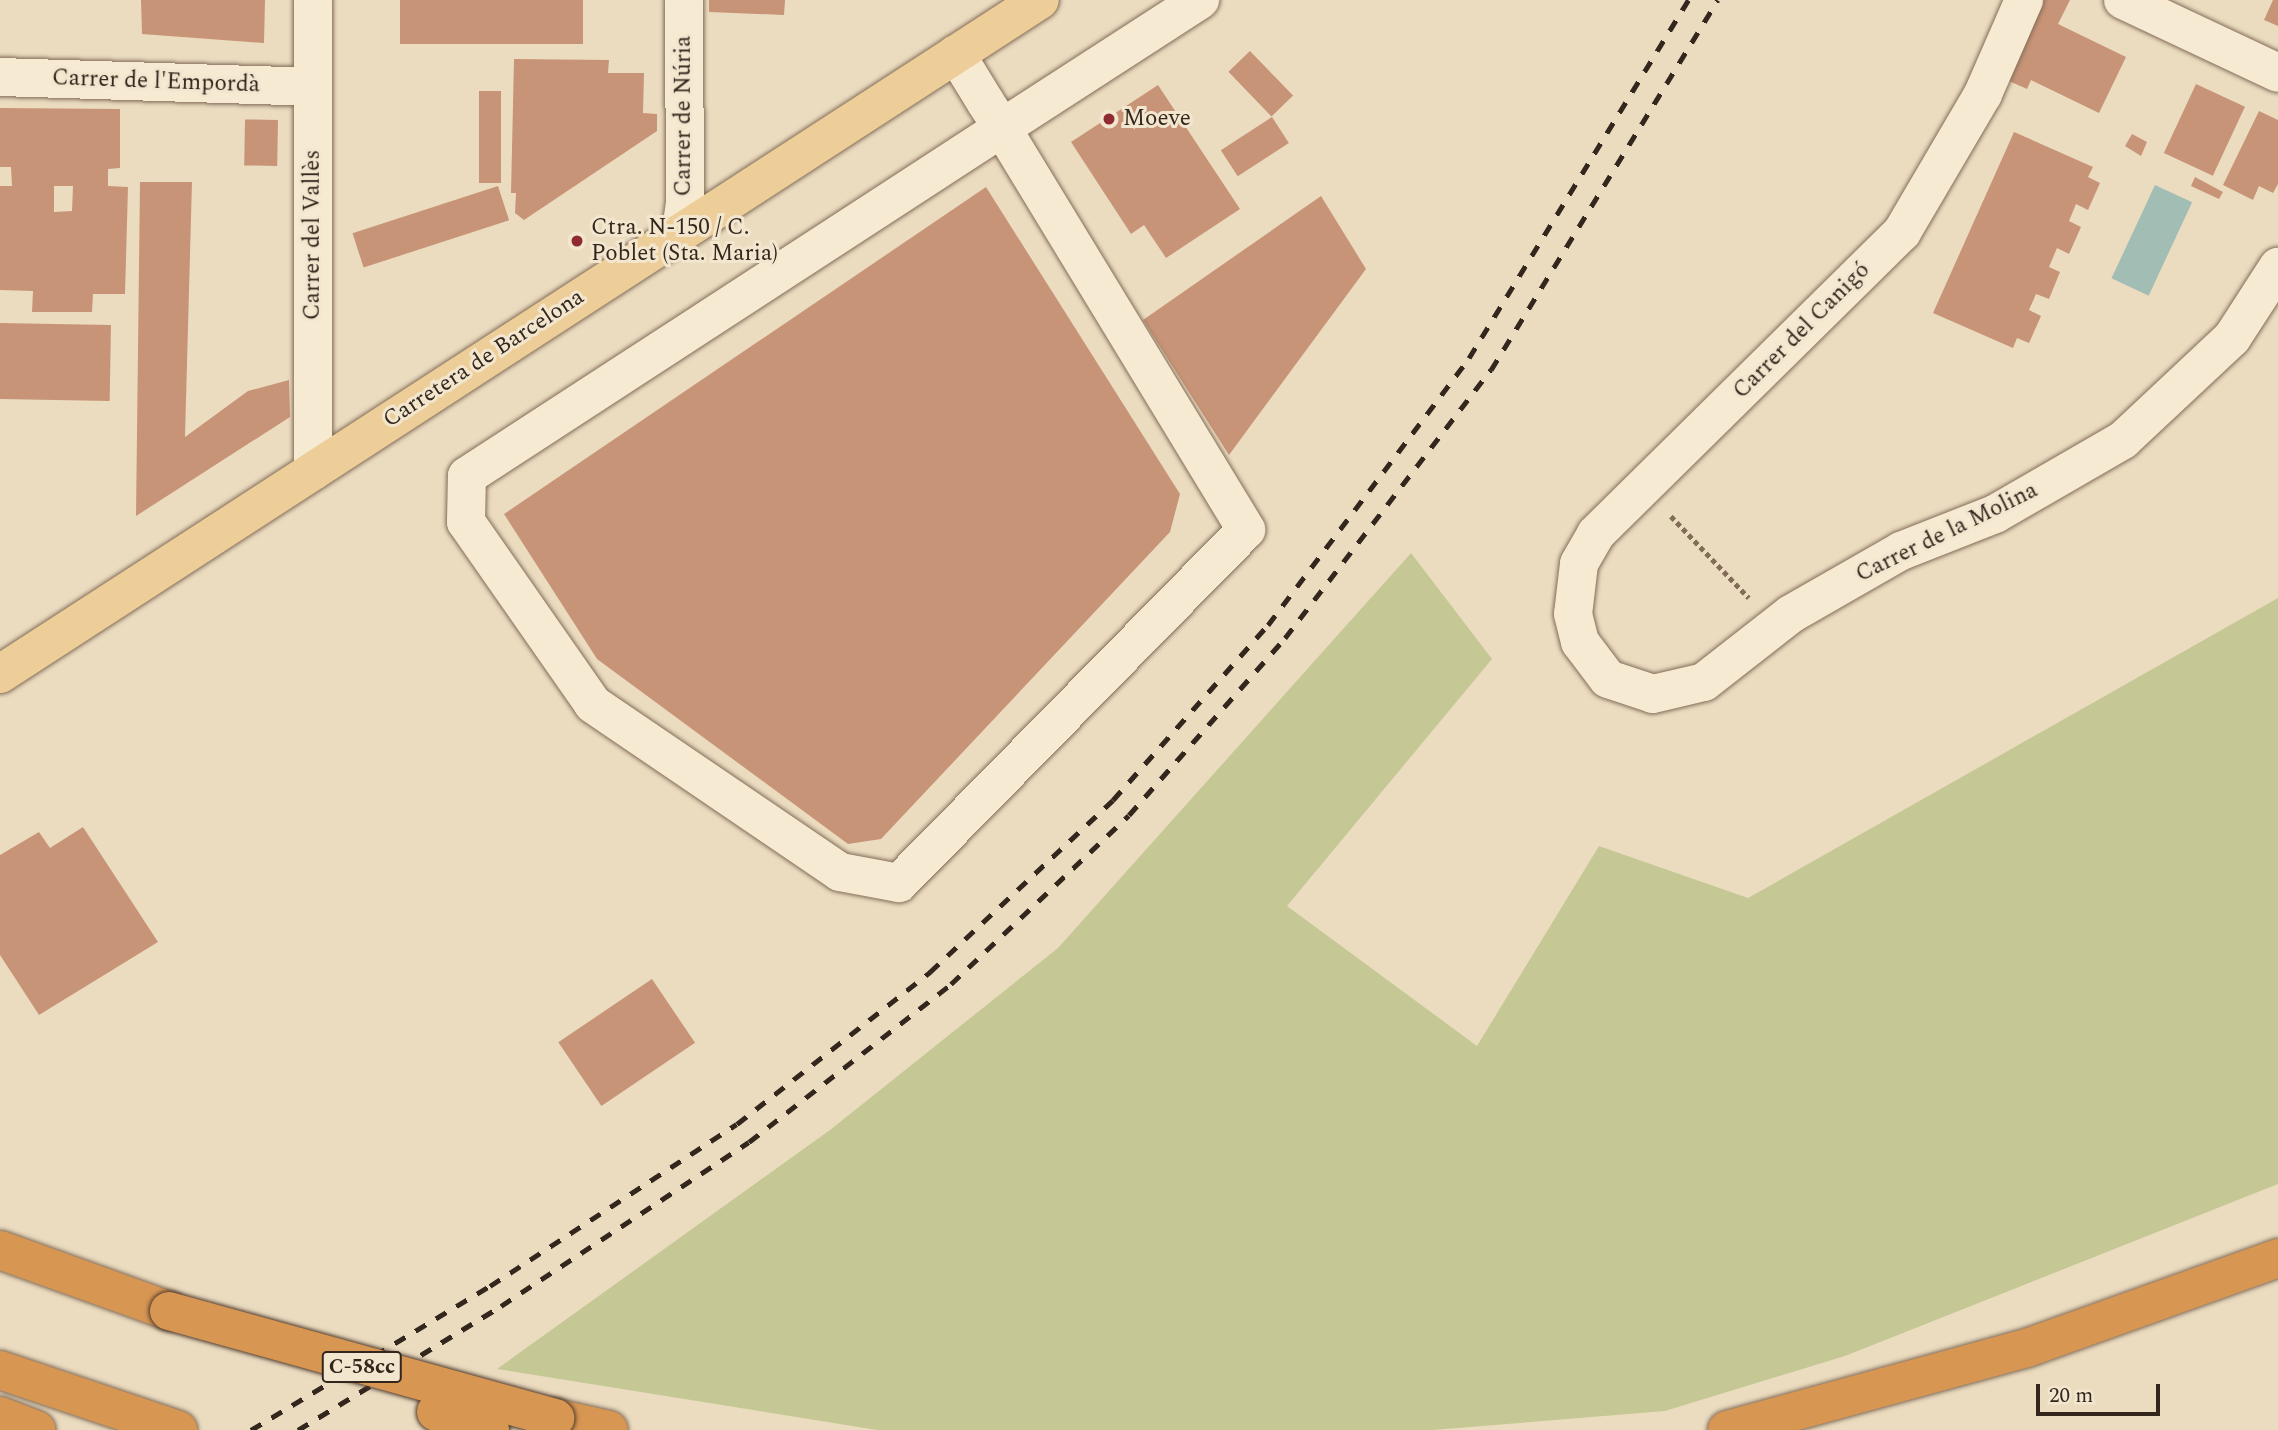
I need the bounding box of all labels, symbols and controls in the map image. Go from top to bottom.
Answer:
street label: Carrer de Núria [670,36,698,196]
street label: Carrer de l'Empordà [52,65,260,99]
place label: Moeve [1123,105,1191,133]
marker: Moeve [1101,111,1117,127]
street label: Carrer del Vallès [299,150,327,320]
place label: Ctra. N-150 / C. Poblet (Sta. Maria) [591,214,778,268]
marker: Ctra. N-150 / C. Poblet (Sta. Maria) [569,233,585,249]
street label: Carrer del Canigó [1728,257,1876,405]
street label: Carretera de Barcelona [378,284,590,434]
street label: Carrer de la Molina [1852,477,2042,589]
road number: C-58cc [322,1350,402,1384]
scale bar [2040,1370,2164,1414]
text: 20 m [2049,1380,2093,1412]

